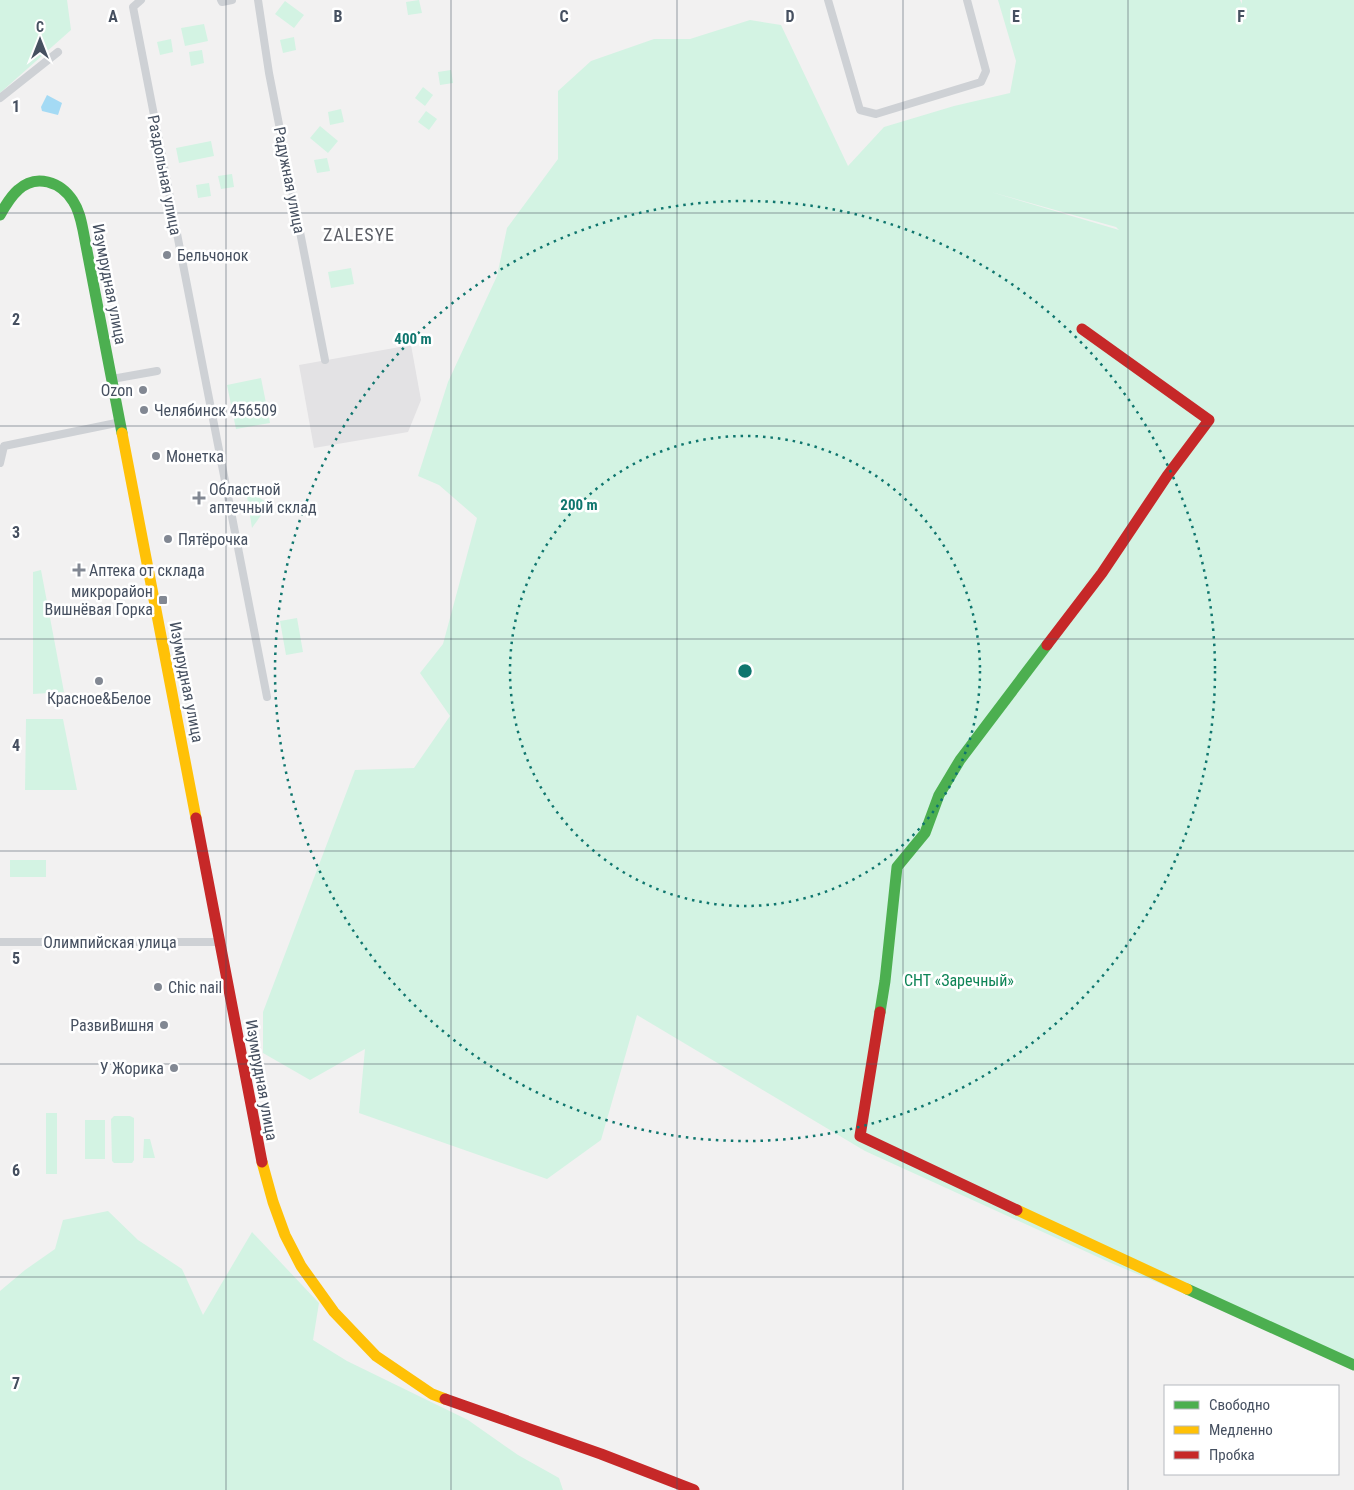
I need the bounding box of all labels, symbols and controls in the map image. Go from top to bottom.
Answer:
text: A [108,7,118,26]
text: B [334,7,343,26]
text: C [559,7,569,26]
text: D [785,7,795,26]
text: E [1012,7,1020,26]
text: F [1237,7,1245,26]
north arrow [15,15,65,65]
text: С [36,19,44,35]
text: 1 [12,97,20,116]
street label: Раздольная улица [144,113,185,237]
street label: Радужная улица [270,125,309,235]
street label: Изумрудная улица [88,222,131,346]
district label: ZALESYE [323,224,395,245]
place label: Бельчонок [177,246,249,265]
marker: Бельчонок [161,249,173,261]
text: 2 [12,310,20,329]
text: 400 m [394,330,432,348]
place label: Ozon [101,381,133,400]
marker: Ozon [137,384,149,396]
place label: Челябинск 456509 [154,401,277,420]
marker: Челябинск 456509 [138,404,150,416]
place label: Монетка [166,447,224,466]
marker: Монетка [150,450,162,462]
place label: Областной аптечный склад [209,480,317,517]
marker: Областной аптечный склад [193,492,205,504]
text: 200 m [560,496,598,514]
text: 3 [12,523,20,542]
place label: Пятёрочка [178,530,248,549]
marker: Пятёрочка [162,533,174,545]
place label: Аптека от склада [89,561,205,580]
marker: Аптека от склада [73,564,85,576]
place label: микрорайон Вишнёвая Горка [44,582,153,619]
marker: микрорайон Вишнёвая Горка [157,594,169,606]
street label: Изумрудная улица [165,620,208,744]
centre of rings [736,662,754,680]
marker: Красное&Белое [93,675,105,687]
place label: Красное&Белое [47,689,151,708]
text: 4 [12,736,20,755]
street label: Олимпийская улица [43,933,177,952]
text: 5 [12,949,20,968]
park label: СНТ «Заречный» [904,971,1014,990]
place label: Chic nail [168,978,222,997]
marker: Chic nail [152,981,164,993]
place label: РазвиВишня [70,1016,154,1035]
street label: Изумрудная улица [242,1018,282,1142]
marker: РазвиВишня [158,1019,170,1031]
place label: У Жорика [100,1059,164,1078]
marker: У Жорика [168,1062,180,1074]
text: 6 [12,1161,20,1180]
text: 7 [12,1374,20,1393]
legend [1164,1385,1339,1475]
text: Свободно [1209,1396,1270,1414]
text: Медленно [1209,1421,1273,1439]
text: Пробка [1209,1446,1255,1464]

